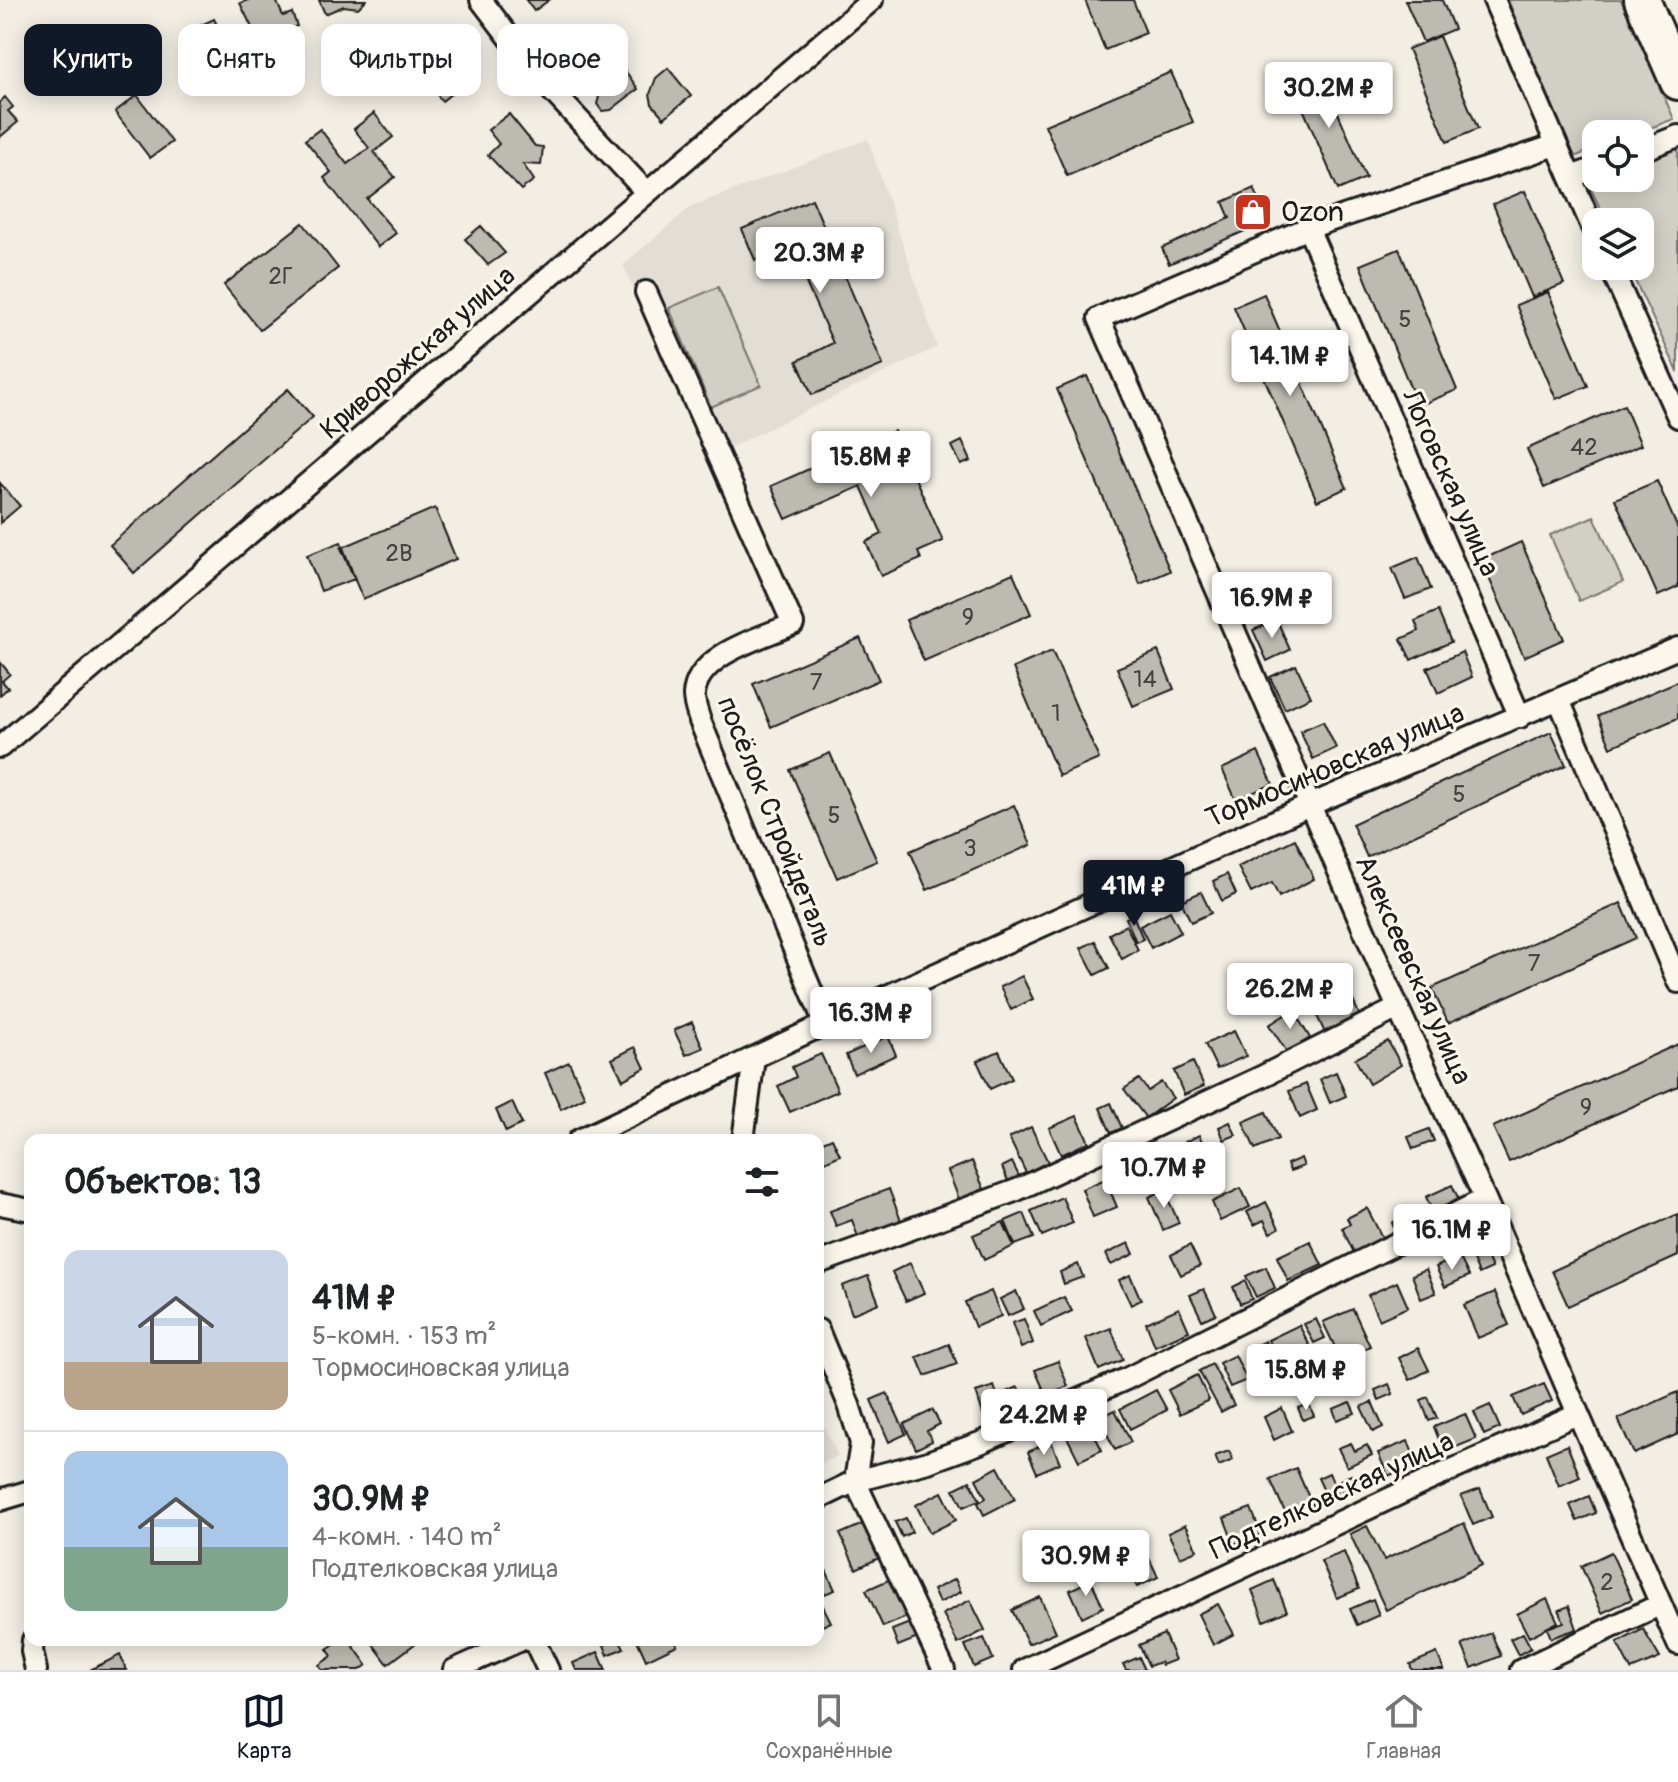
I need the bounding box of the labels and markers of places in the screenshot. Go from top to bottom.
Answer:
pin: 30.2M ₽ [1255,62,1403,130]
shop icon: Ozon [1232,191,1274,233]
place label: Ozon [1281,195,1344,230]
pin: 20.3M ₽ [746,227,894,295]
pin: 14.1M ₽ [1216,330,1364,398]
pin: 15.8M ₽ [797,431,945,499]
pin: 16.9M ₽ [1198,572,1346,640]
pin: 41M ₽ [1078,860,1190,928]
pin: 26.2M ₽ [1216,963,1364,1031]
pin: 16.3M ₽ [797,987,945,1055]
pin: 10.7M ₽ [1090,1142,1238,1210]
pin: 16.1M ₽ [1378,1204,1526,1272]
pin: 15.8M ₽ [1232,1344,1380,1412]
pin: 24.2M ₽ [970,1389,1118,1457]
pin: 30.9M ₽ [1012,1530,1160,1598]

